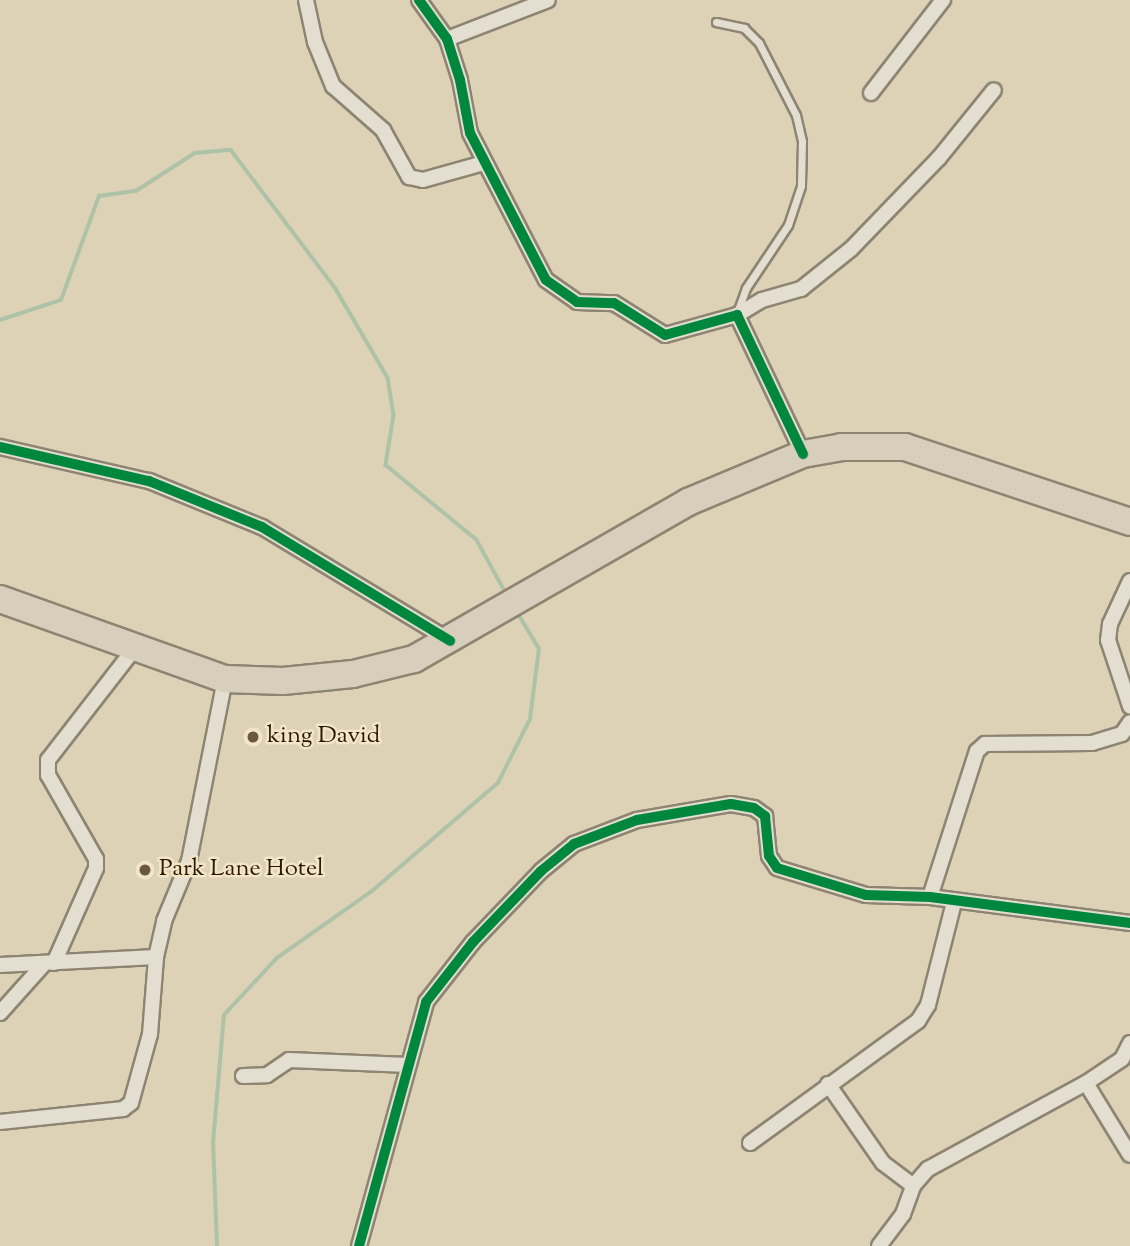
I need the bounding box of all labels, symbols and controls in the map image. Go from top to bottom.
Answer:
place label: king David [267,723,380,751]
marker: king David [245,729,261,745]
place label: Park Lane Hotel [159,856,324,884]
marker: Park Lane Hotel [137,862,153,878]

